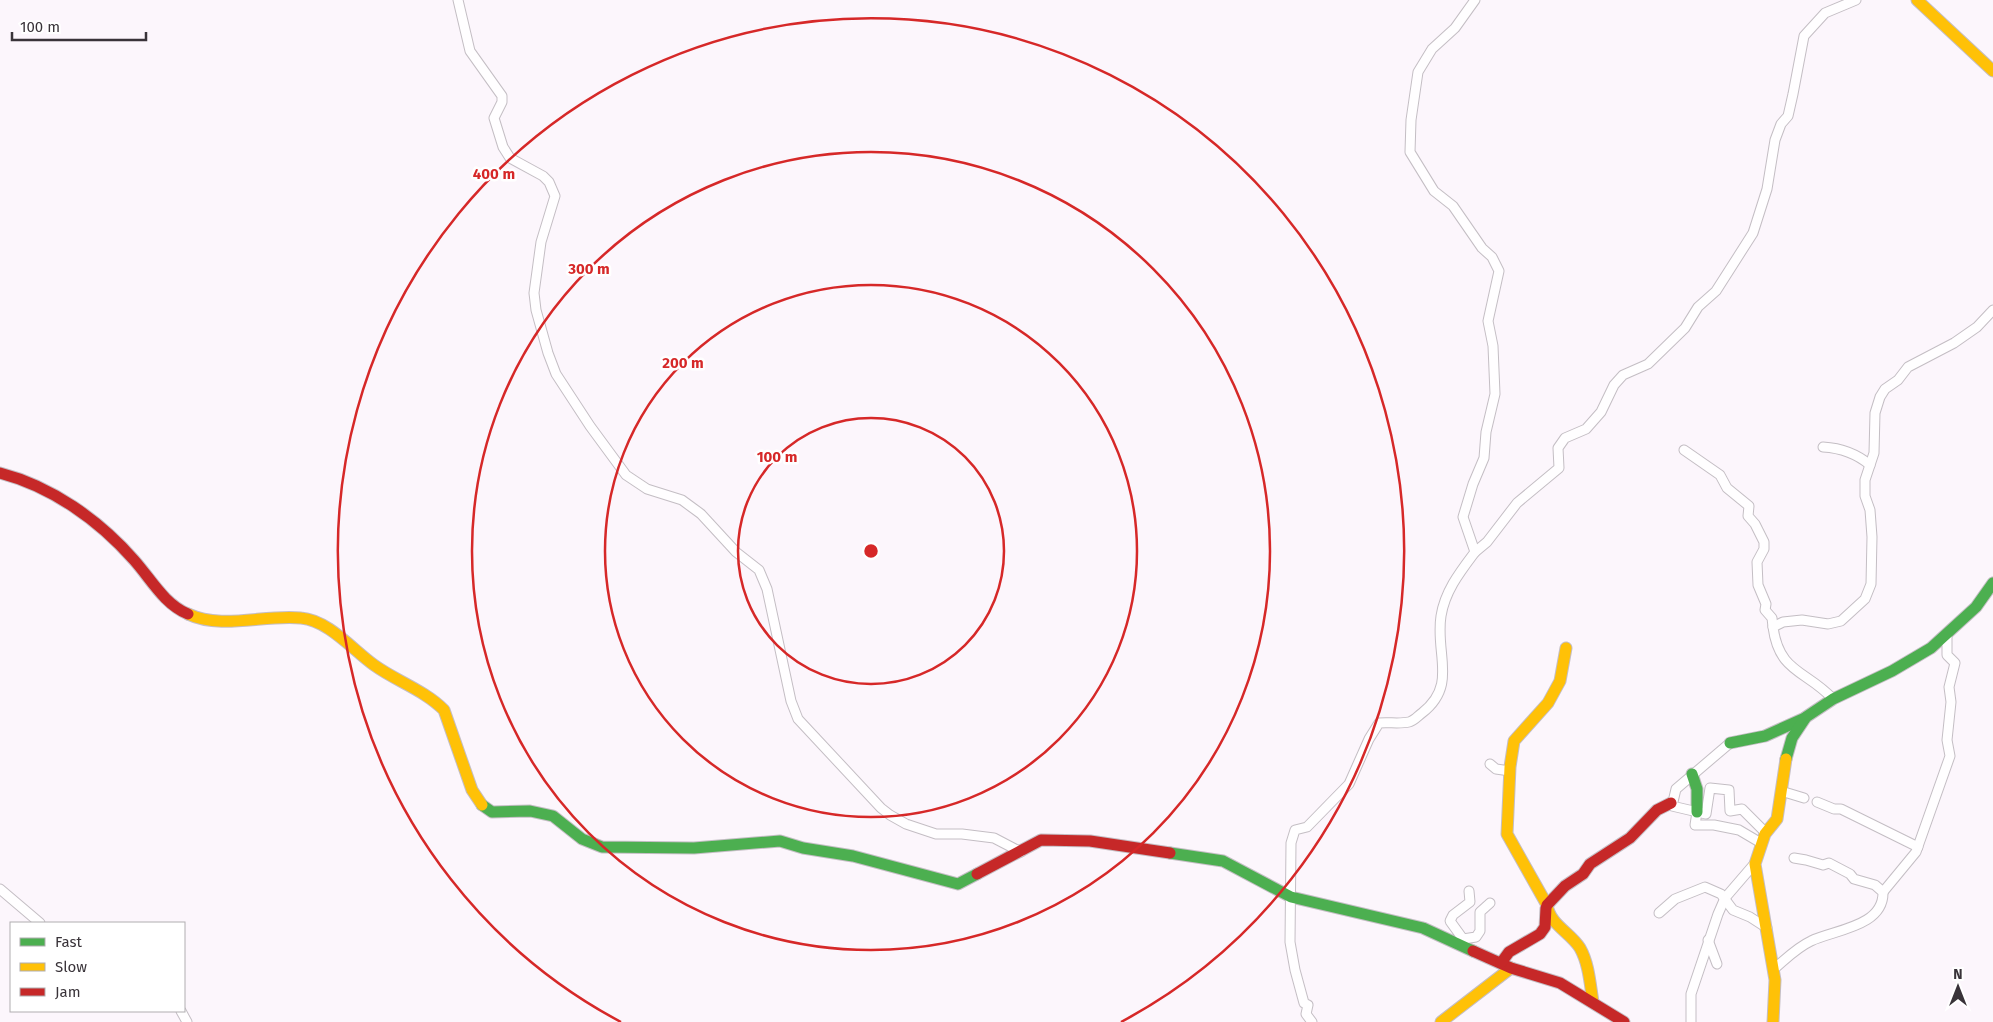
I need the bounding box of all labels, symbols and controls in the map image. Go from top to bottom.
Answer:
scale bar [12,10,146,42]
text: 100 m [20,18,60,36]
text: 400 m [473,165,515,183]
text: 300 m [567,260,610,278]
text: 200 m [662,354,704,372]
text: 100 m [757,448,797,466]
centre of rings [862,542,880,560]
legend [10,922,185,1012]
text: Fast [55,933,82,951]
text: Slow [55,958,87,976]
north arrow [1933,962,1983,1012]
text: N [1953,966,1963,983]
text: Jam [55,983,81,1001]

